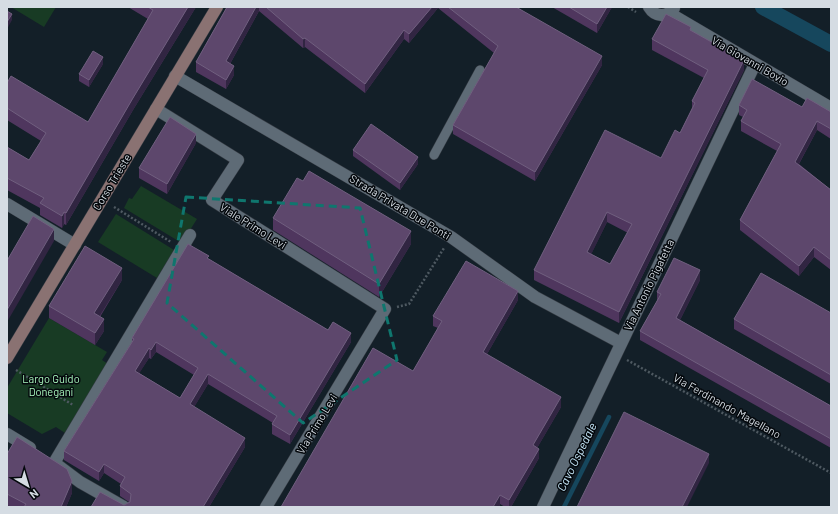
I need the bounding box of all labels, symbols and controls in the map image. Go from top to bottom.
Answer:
street label: Via Giovanni Bovio [709,33,791,88]
street label: Corso Trieste [90,151,134,212]
street label: Strada Privata Due Ponti [347,171,453,242]
street label: Viale Primo Levi [218,200,289,251]
street label: Via Antonio Pigafetta [621,237,676,333]
street label: Via Ferdinando Magellano [671,371,783,441]
park label: Largo Guido Donegani [22,372,80,398]
street label: Via Primo Levi [294,391,340,456]
water label: Cavo Ospedale [554,420,599,493]
north arrow [8,466,48,506]
text: N [28,487,41,502]

